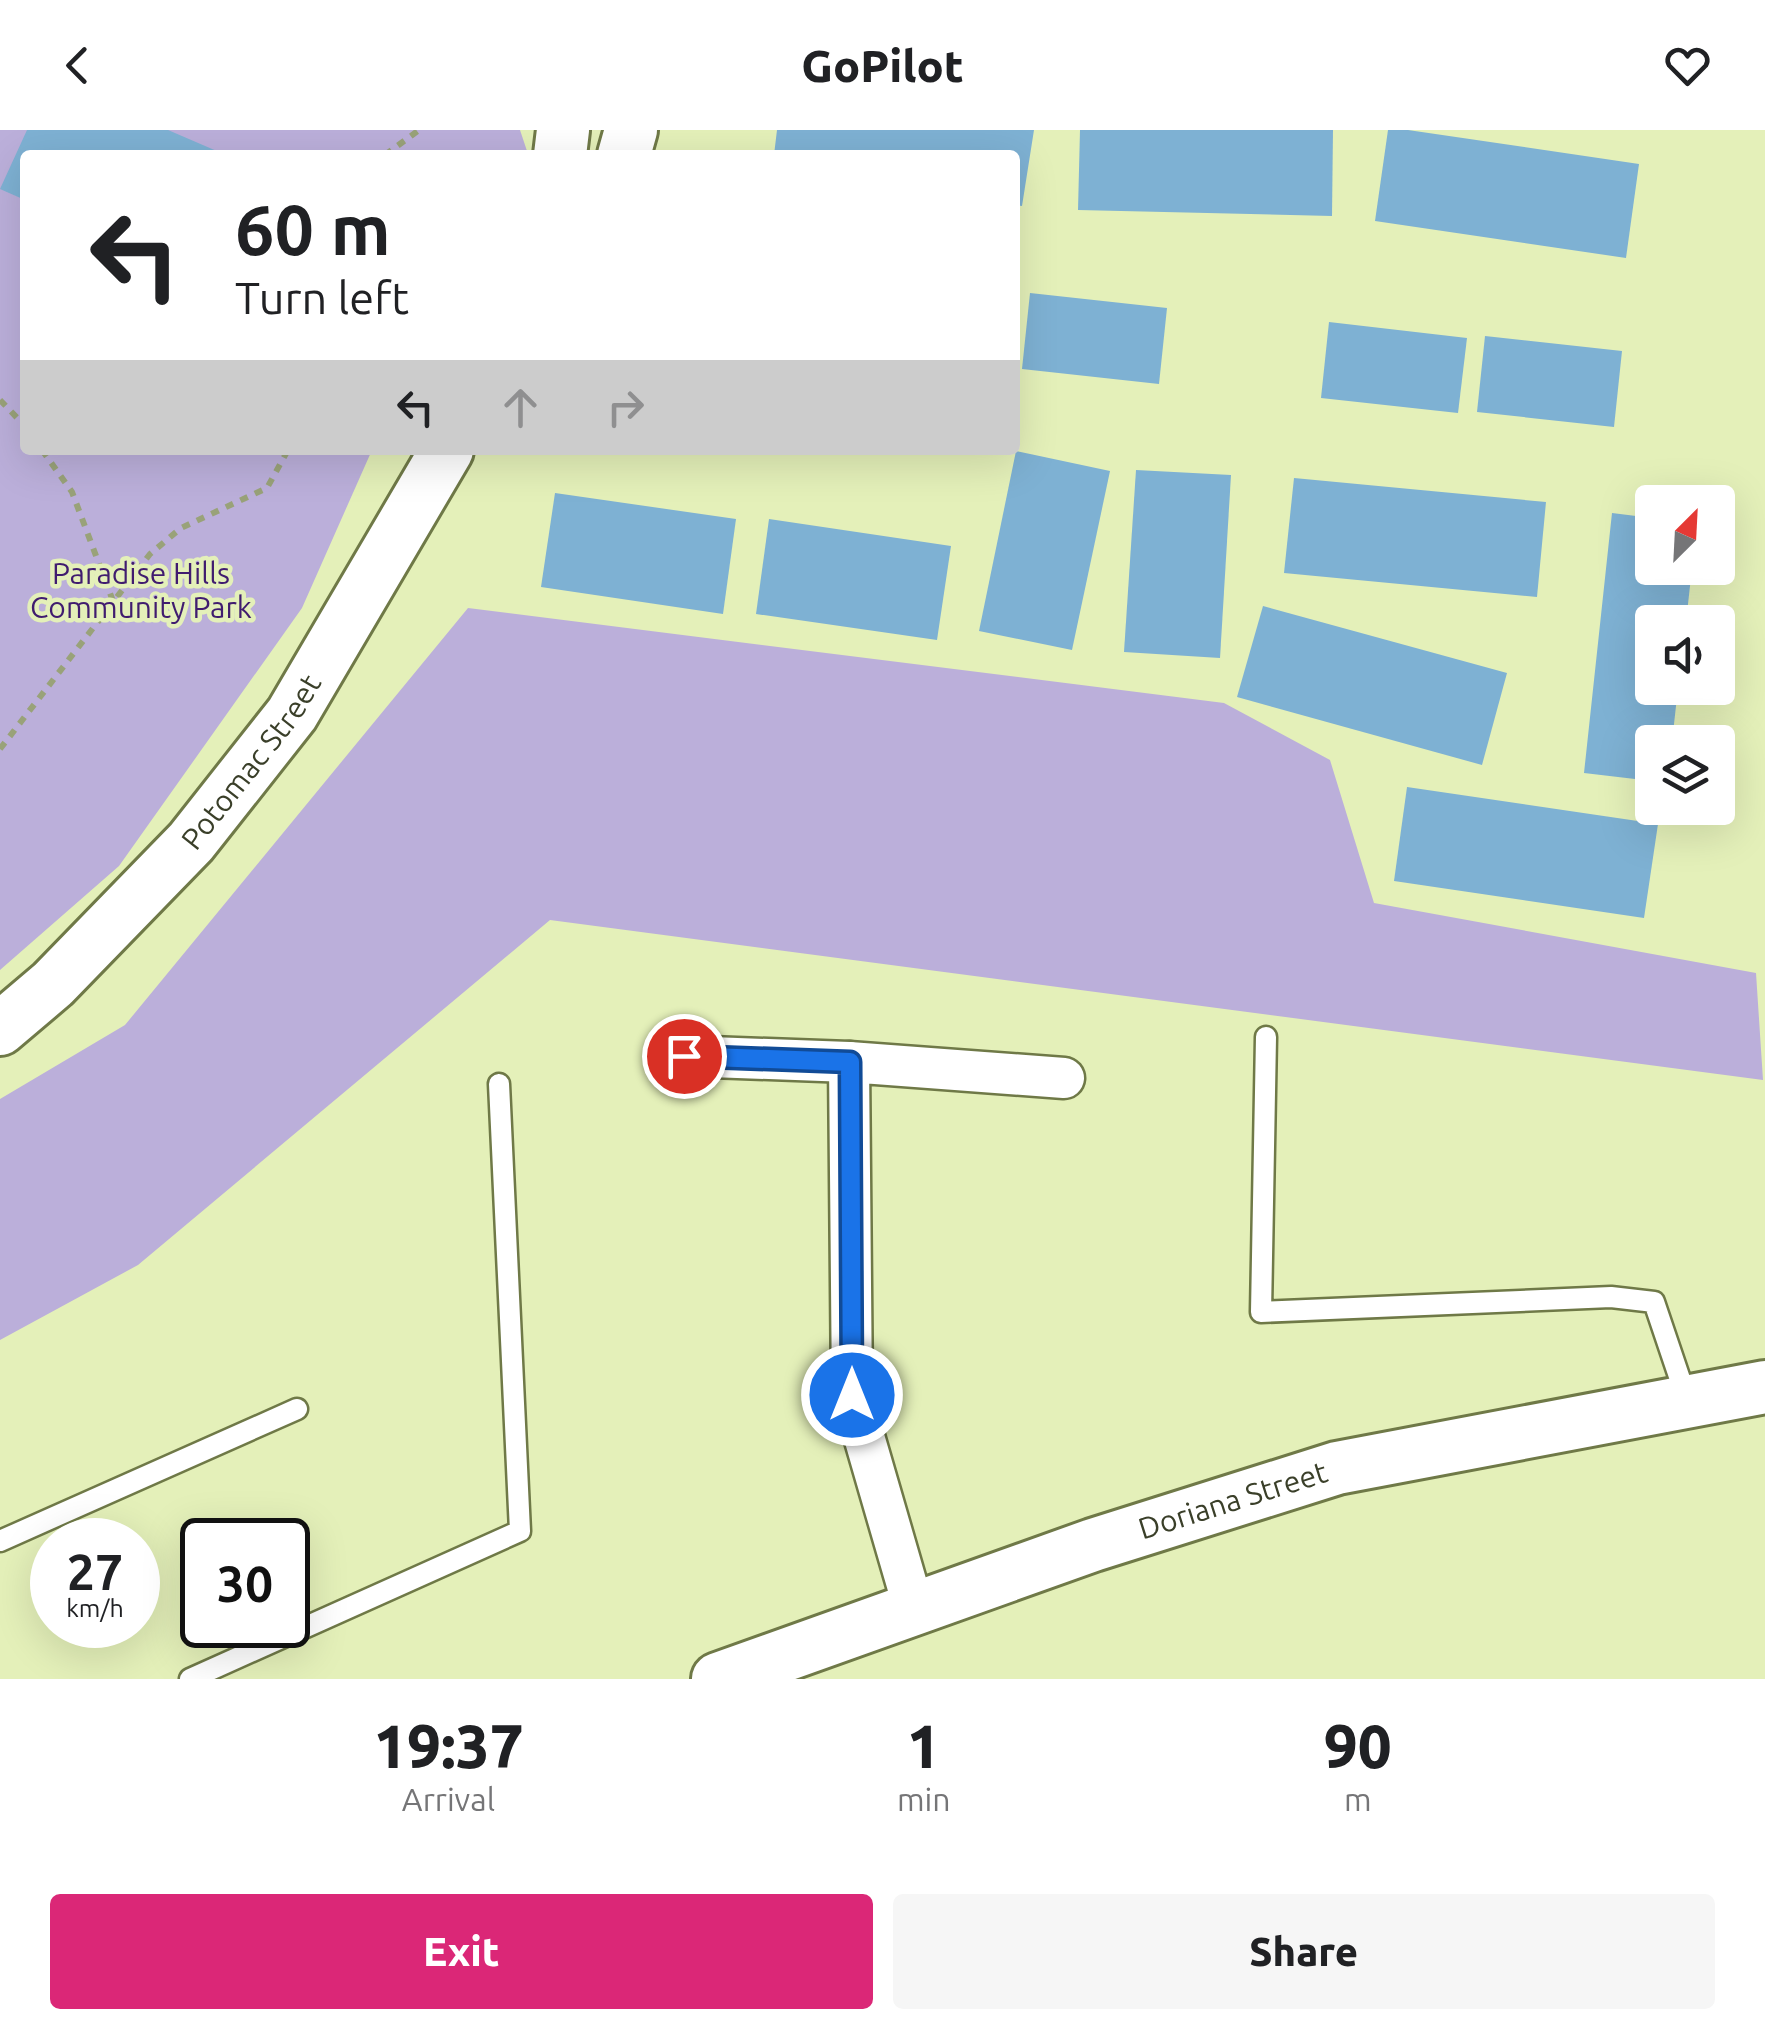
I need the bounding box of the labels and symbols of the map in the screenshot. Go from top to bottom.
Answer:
north arrow [1635,485,1735,585]
park label: Paradise Hills Community Park [30,556,252,624]
street label: Potomac Street [174,668,327,856]
pin [642,1014,727,1099]
position arrow [800,1343,904,1447]
street label: Doriana Street [1134,1454,1331,1546]
speed limit sign: 30 [180,1518,310,1648]

